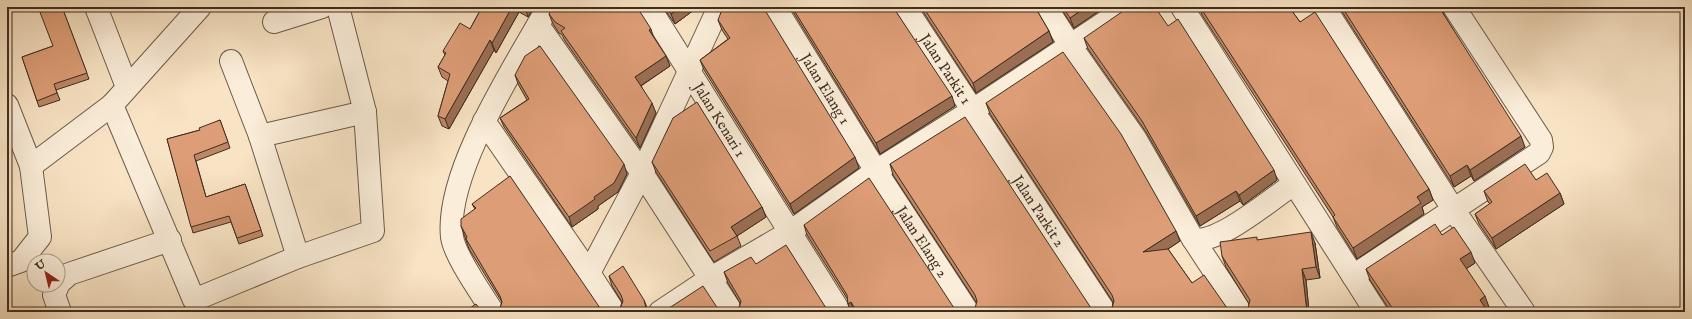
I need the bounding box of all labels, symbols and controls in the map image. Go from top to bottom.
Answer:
street label: Jalan Parkit 1 [914,29,975,108]
street label: Jalan Elang 1 [795,48,854,128]
street label: Jalan Kenari 1 [688,77,750,161]
street label: Jalan Parkit 2 [1007,170,1069,251]
street label: Jalan Elang 2 [890,201,952,281]
north arrow [26,253,66,293]
text: U [32,257,49,275]

